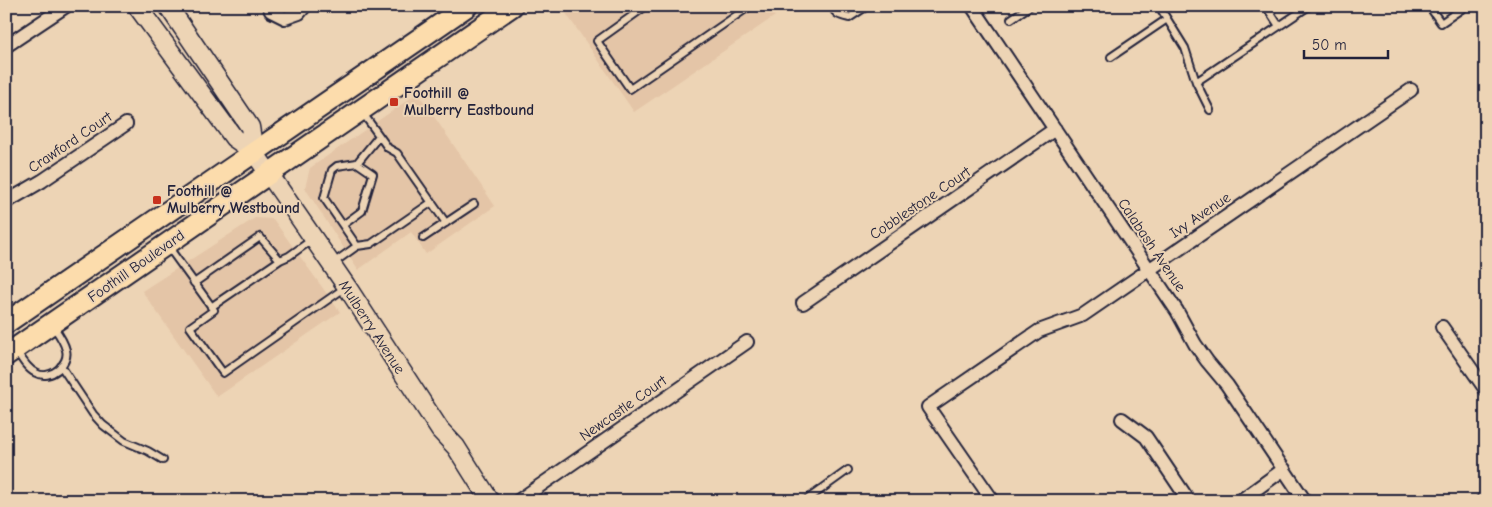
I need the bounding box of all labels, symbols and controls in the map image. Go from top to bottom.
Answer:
scale bar [1304,28,1388,60]
text: 50 m [1312,36,1347,54]
place label: Foothill @ Mulberry Eastbound [404,84,534,119]
marker: Foothill @ Mulberry Eastbound [388,96,400,108]
street label: Crawford Court [25,107,116,177]
street label: Cobblestone Court [866,162,974,243]
place label: Foothill @ Mulberry Westbound [167,182,300,217]
street label: Ivy Avenue [1166,188,1234,242]
marker: Foothill @ Mulberry Westbound [151,194,163,206]
street label: Calabash Avenue [1114,195,1190,295]
street label: Foothill Boulevard [84,226,188,306]
street label: Mulberry Avenue [335,277,409,378]
street label: Newcastle Court [576,371,671,445]

